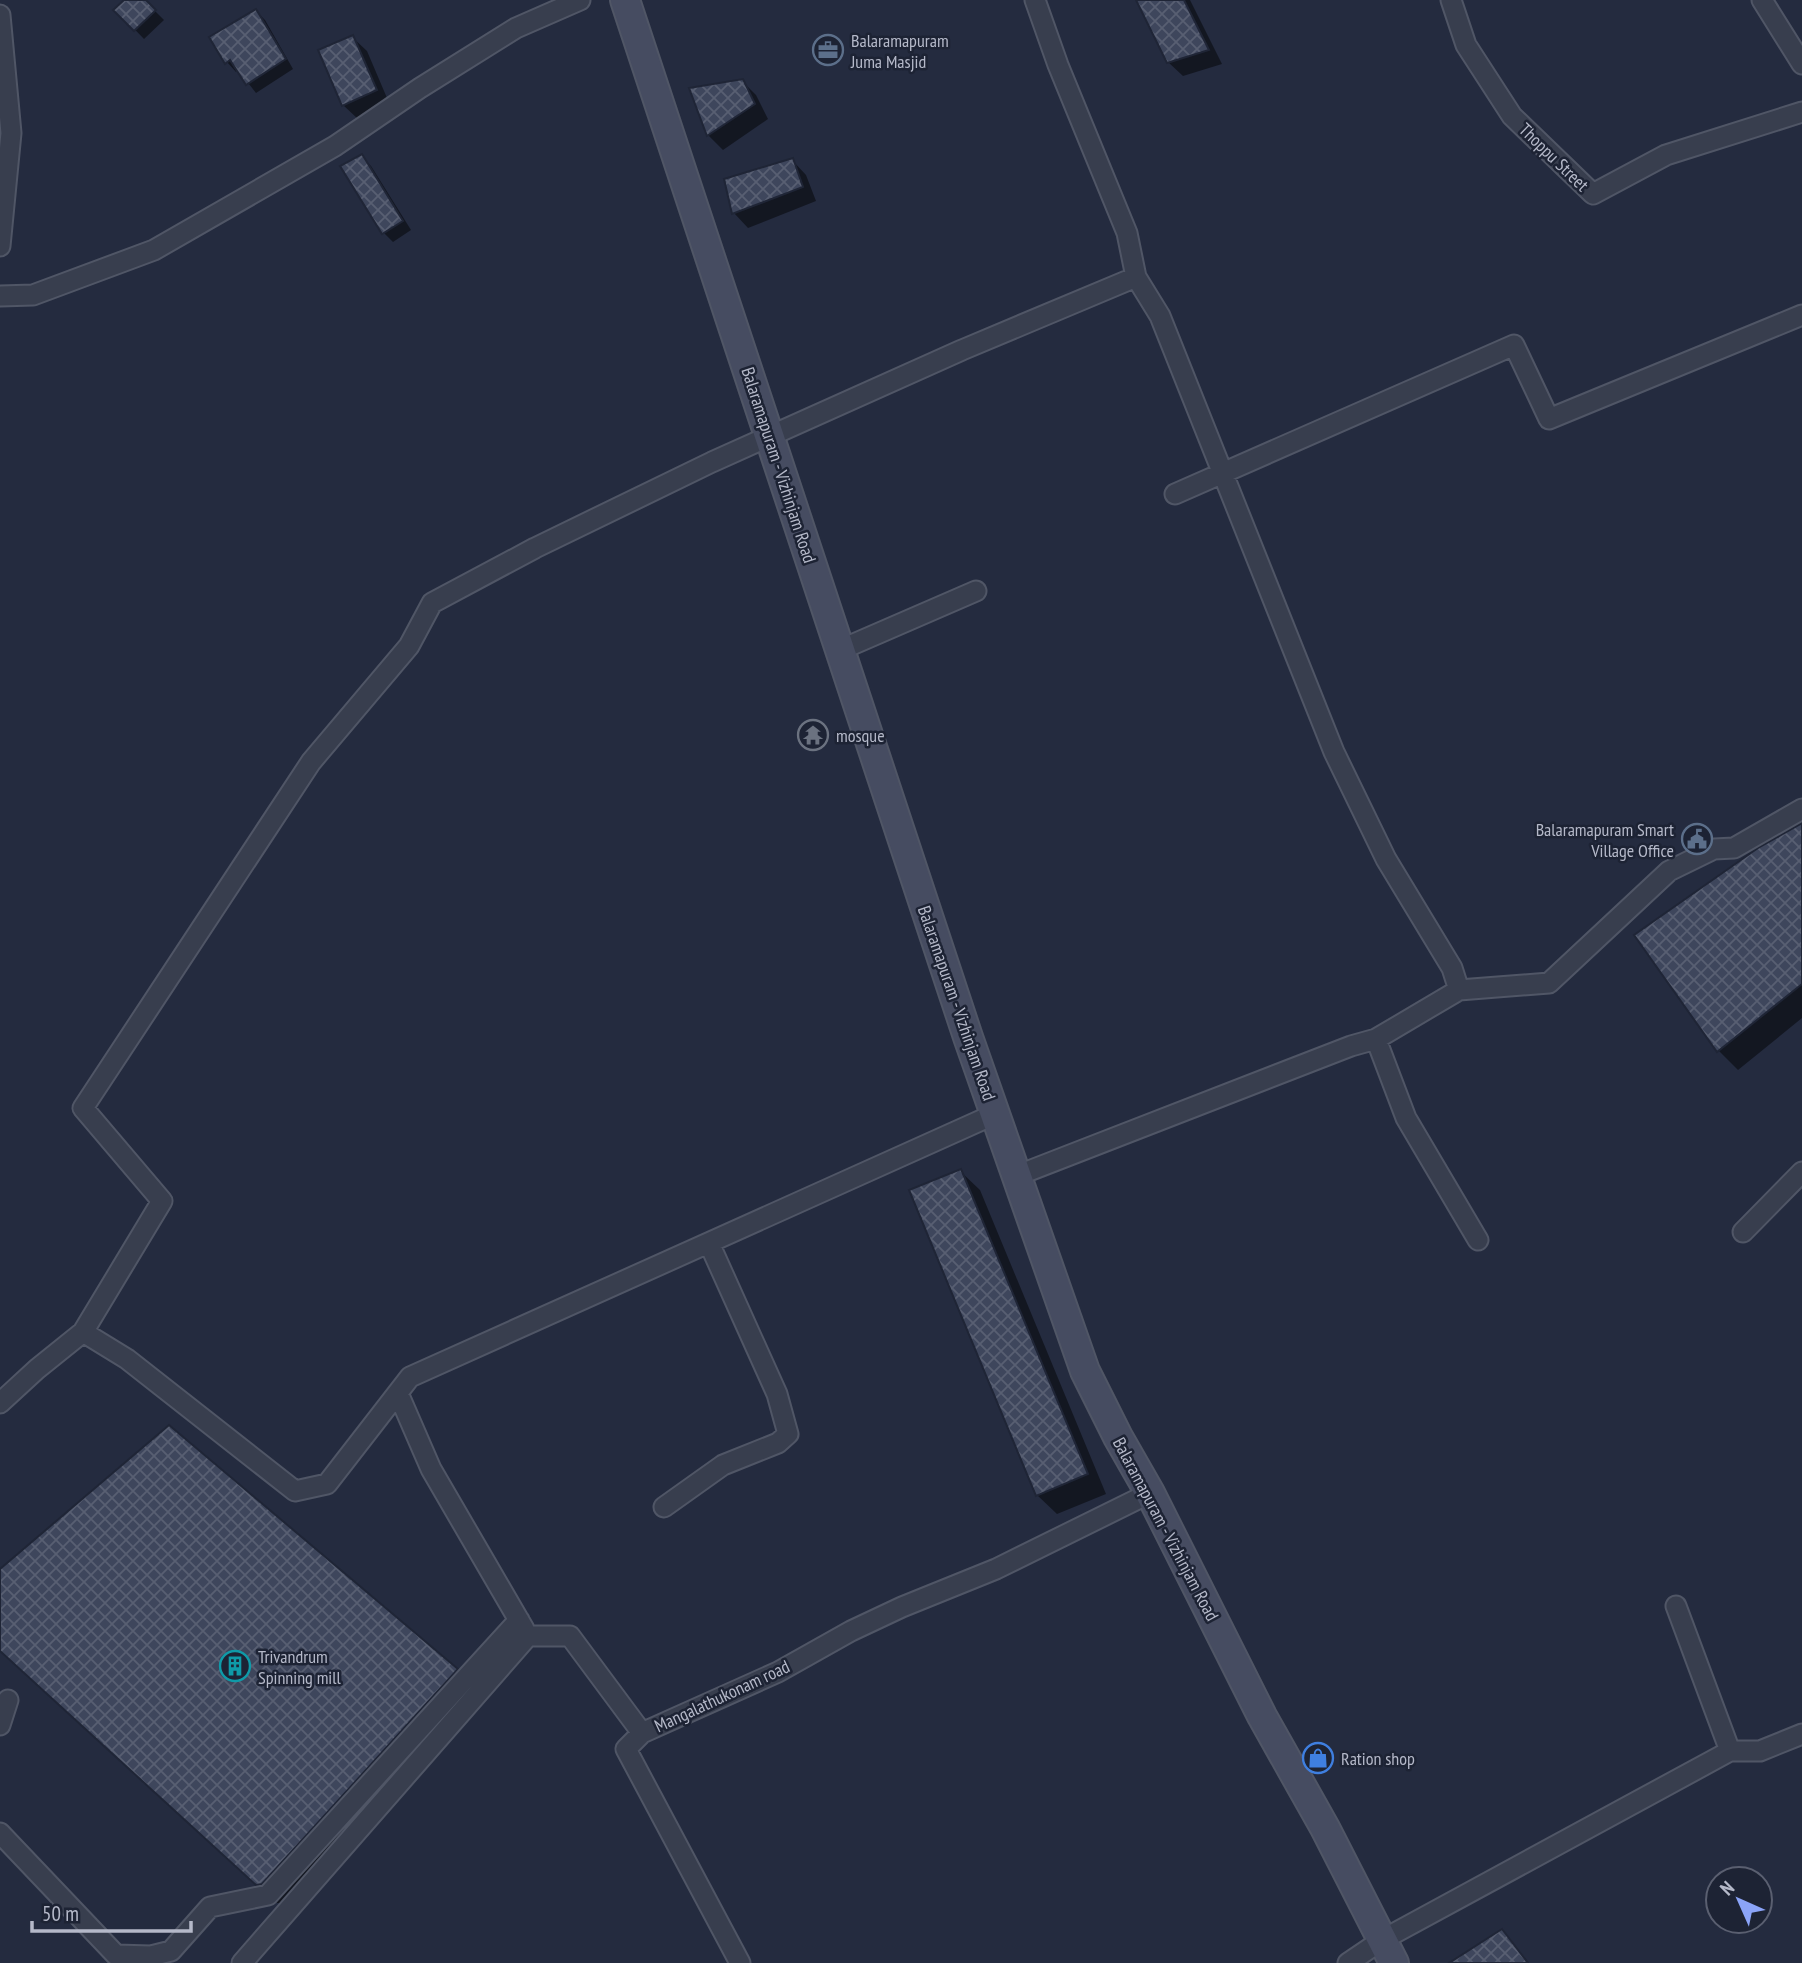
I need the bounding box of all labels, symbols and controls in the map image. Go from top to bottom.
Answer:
place label: Balaramapuram Juma Masjid [850,29,949,73]
office icon: Balaramapuram Juma Masjid [811,33,845,67]
street label: Thoppu Street [1514,118,1594,196]
street label: Balaramapuram - Vizhinjam Road [736,364,822,566]
temple icon: mosque [796,718,830,752]
place label: mosque [836,724,885,747]
place label: Balaramapuram Smart Village Office [1536,818,1674,862]
public building icon: Balaramapuram Smart Village Office [1680,822,1714,856]
street label: Balaramapuram - Vizhinjam Road [913,903,1001,1103]
street label: Balaramapuram - Vizhinjam Road [1108,1433,1224,1625]
place label: Trivandrum Spinning mill [258,1645,341,1689]
building icon: Trivandrum Spinning mill [218,1649,252,1683]
street label: Mangalathukonam road [651,1655,793,1737]
shop icon: Ration shop [1301,1741,1335,1775]
place label: Ration shop [1341,1747,1415,1770]
north arrow [1704,1865,1774,1935]
text: N [1715,1876,1739,1900]
scale bar [32,1890,191,1934]
text: 50 m [42,1900,79,1927]

